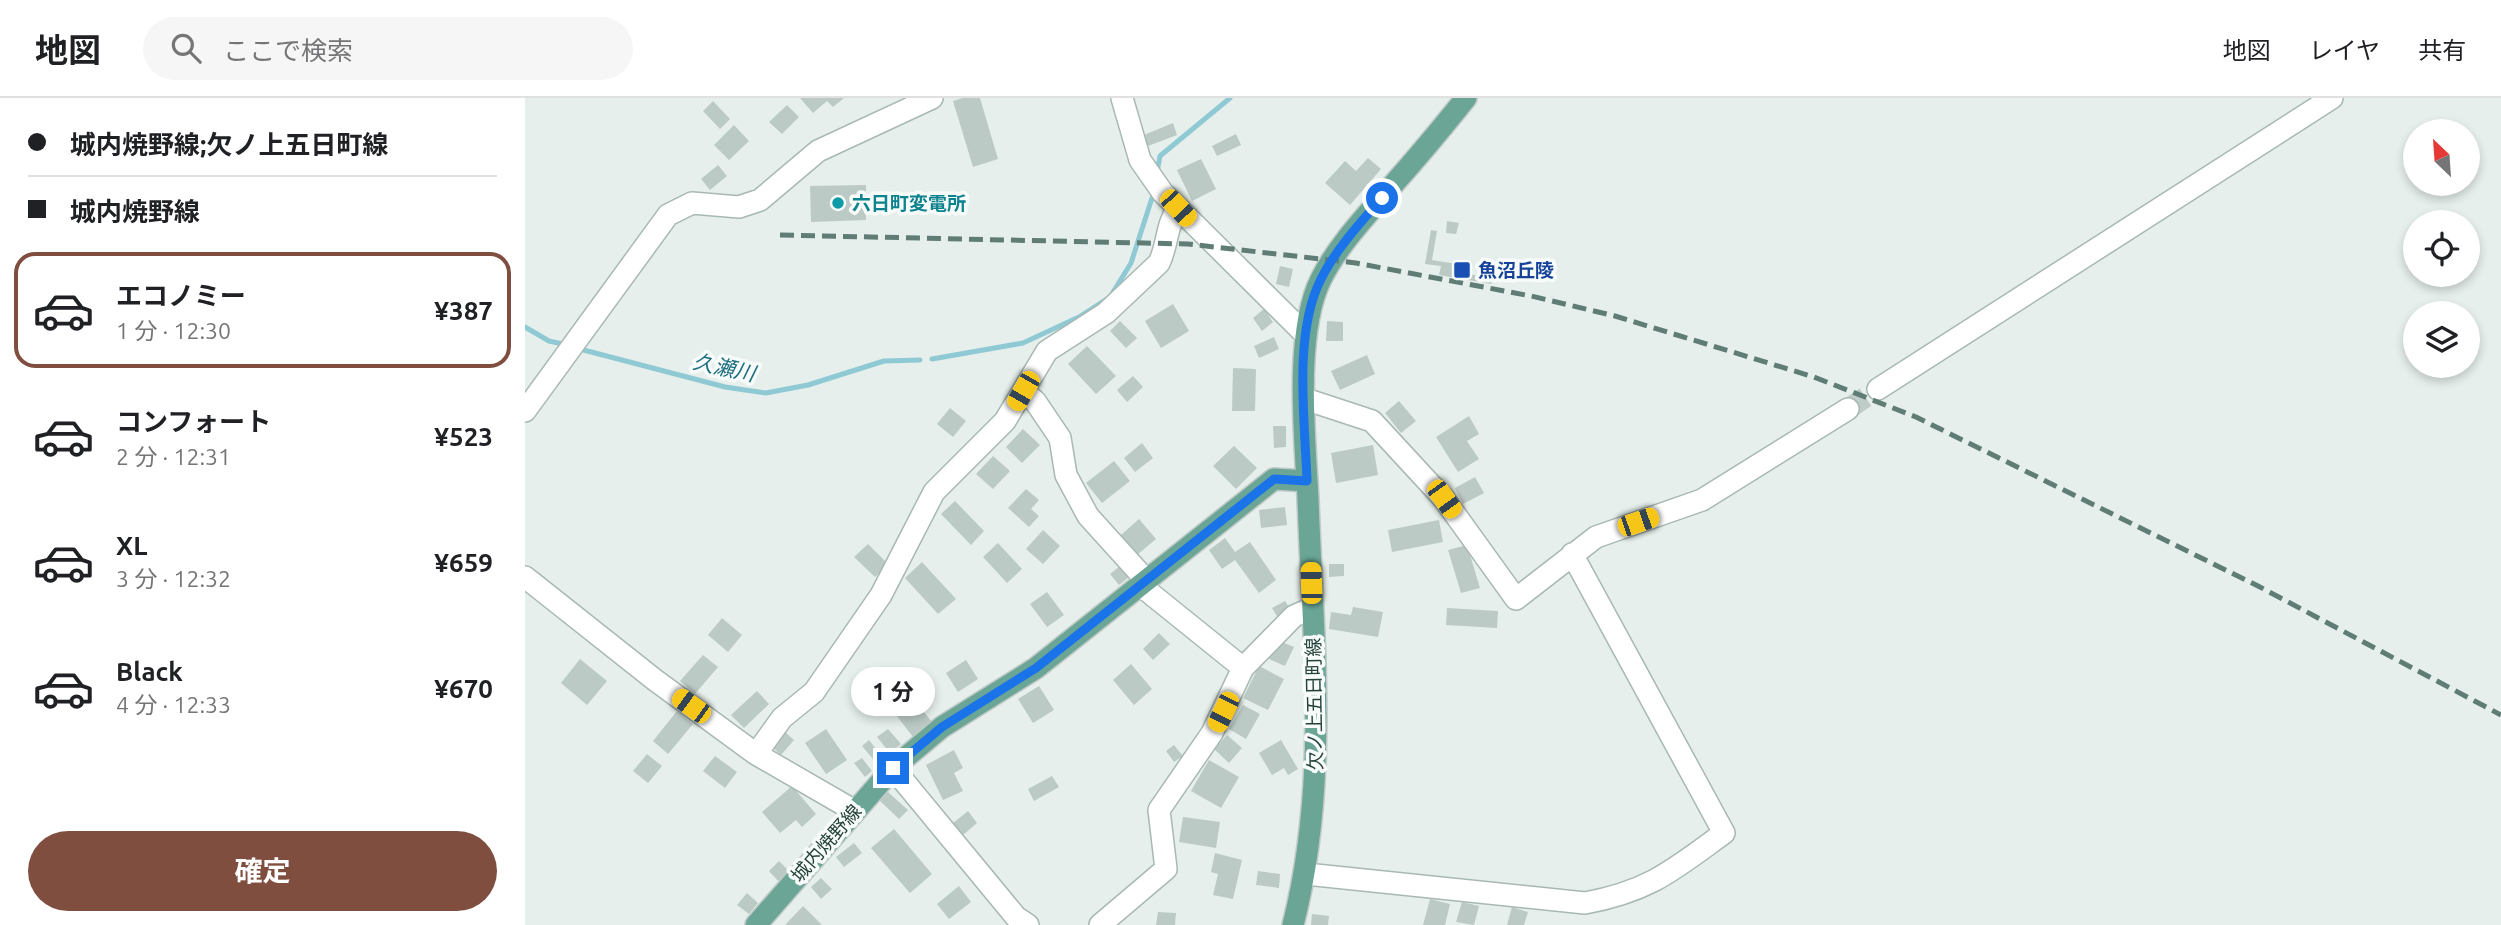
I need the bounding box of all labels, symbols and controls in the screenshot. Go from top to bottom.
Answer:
search box [143,17,633,80]
icon: search [167,29,205,67]
text: 地図 [35,31,101,68]
text: ここで検索 [223,36,353,65]
text: 地図 [2223,37,2271,64]
text: レイヤ [2309,37,2380,64]
text: 共有 [2418,37,2466,64]
north arrow [2403,119,2480,196]
map controls [2403,119,2480,378]
text: 城内焼野線;欠ノ上五日町線 [70,130,388,159]
route start [1366,182,1398,214]
car [1156,185,1201,231]
place label: 六日町変電所 [852,192,966,214]
marker: 六日町変電所 [830,195,846,211]
text: 城内焼野線 [70,197,200,226]
button: locate [2403,210,2480,287]
place label: 魚沼丘陵 [1478,259,1554,281]
marker: 魚沼丘陵 [1452,260,1472,280]
icon: car [32,279,95,342]
text: エコノミー [116,281,246,310]
text: ¥387 [434,296,493,325]
button: layers [2403,301,2480,378]
text: 1 分 · 12:30 [116,318,231,343]
water label: 久瀬川 [691,349,759,386]
car [1004,368,1043,414]
icon: car [32,405,95,468]
text: コンフォート [116,407,271,436]
text: ¥523 [434,422,493,451]
text: 2 分 · 12:31 [116,444,231,469]
car [1424,476,1465,522]
car [1615,505,1662,539]
icon: car [32,531,95,594]
text: XL [116,531,147,560]
text: ¥659 [434,548,493,577]
car [1300,562,1323,604]
text: 3 分 · 12:32 [116,566,231,591]
street label: 欠ノ上五日町線 [1302,637,1326,771]
icon: car [32,657,95,720]
text: Black [116,657,183,686]
callout: 1 分 [851,666,935,716]
text: ¥670 [434,674,493,703]
text: 1 分 [872,679,914,704]
car [668,685,715,727]
car [1205,689,1242,735]
text: 4 分 · 12:33 [116,692,231,717]
route end [877,752,909,784]
street label: 城内焼野線 [787,800,865,886]
button: 確定 [28,831,497,911]

